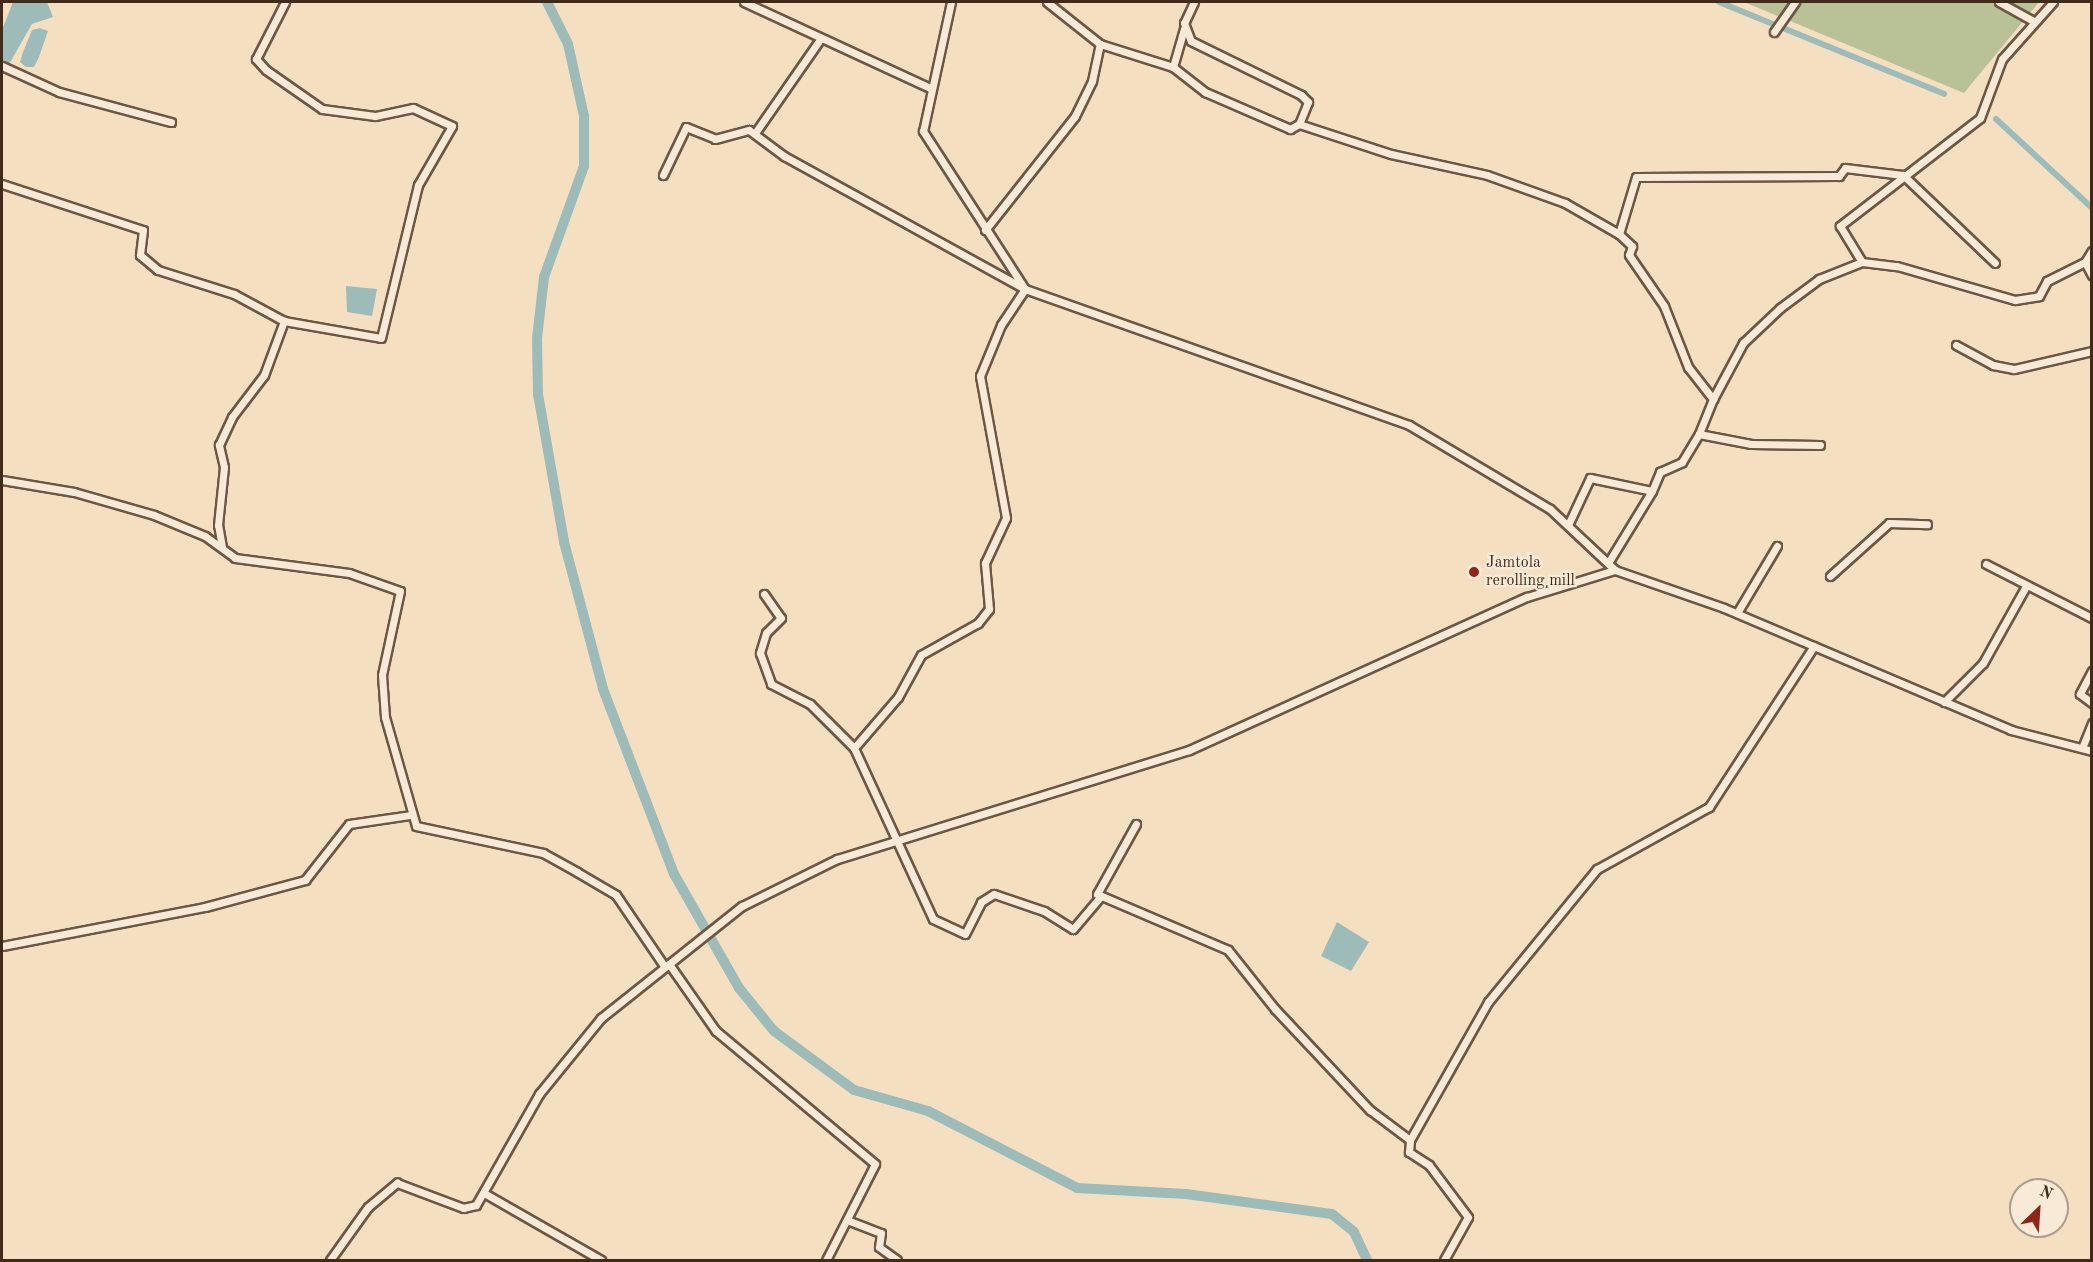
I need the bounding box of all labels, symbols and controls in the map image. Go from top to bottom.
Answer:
place label: Jamtola rerolling mill [1486,553,1575,591]
marker: Jamtola rerolling mill [1467,565,1481,579]
north arrow [2009,1178,2069,1238]
text: N [2037,1184,2055,1203]

